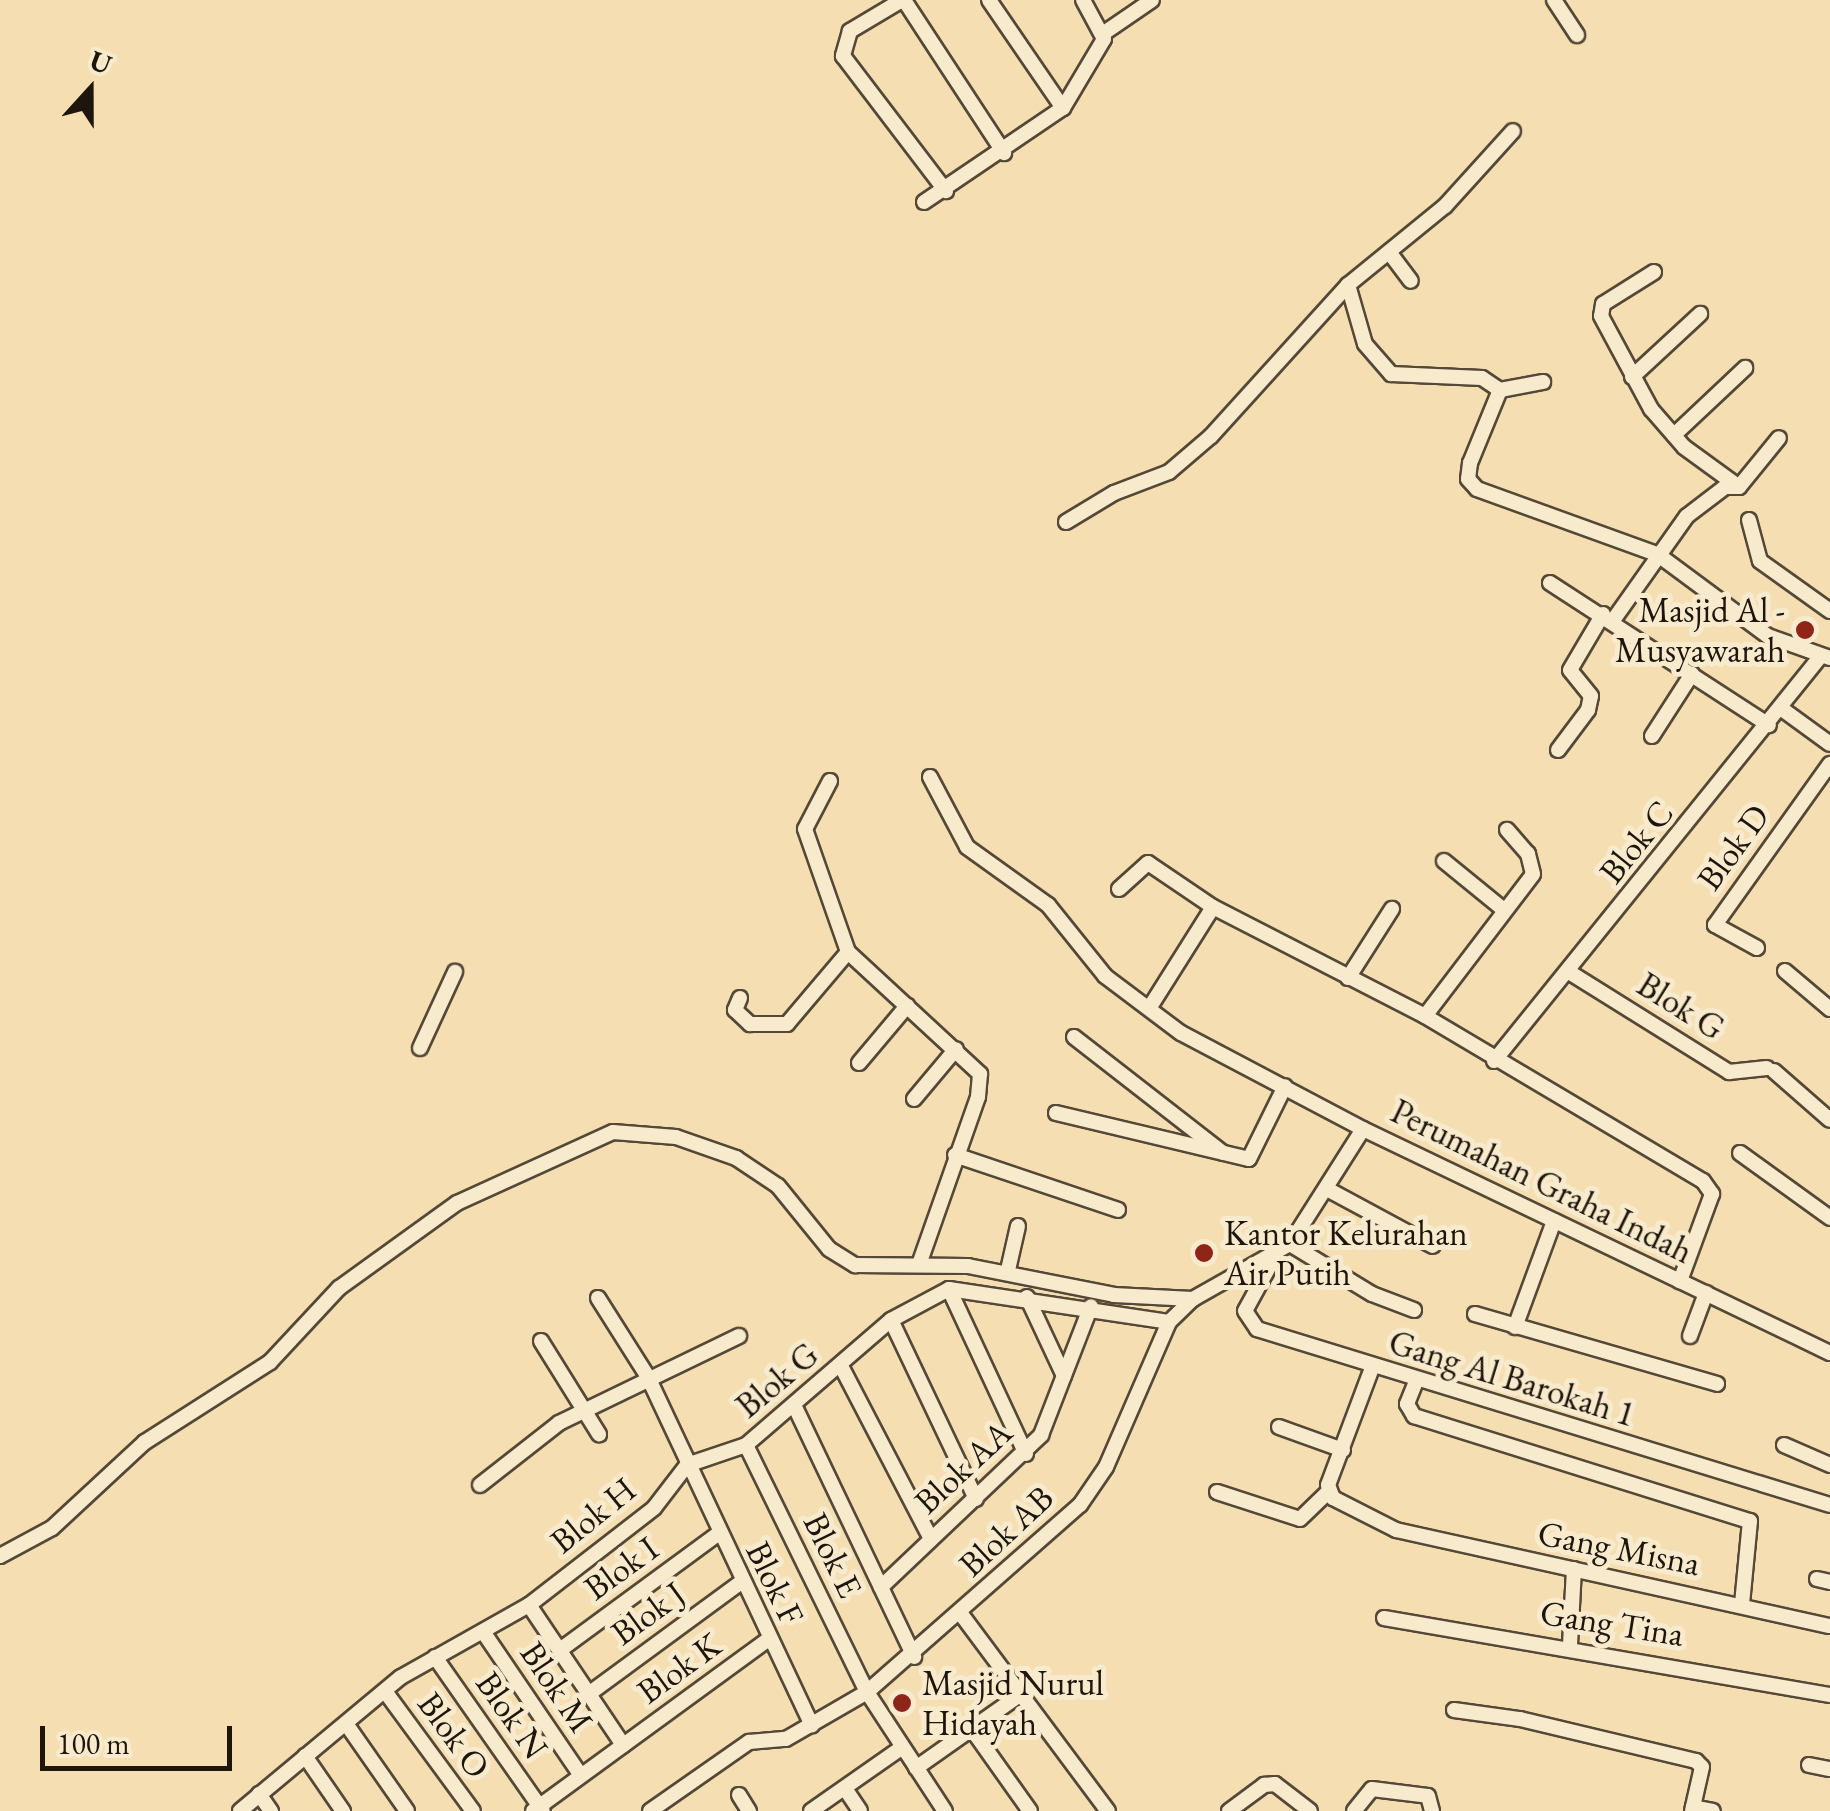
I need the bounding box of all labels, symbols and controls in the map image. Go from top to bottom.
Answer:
north arrow [40,40,140,140]
text: U [85,41,117,83]
place label: Masjid Al - Musyawarah [1615,589,1785,671]
marker: Masjid Al - Musyawarah [1794,619,1816,641]
street label: Blok C [1590,792,1682,892]
street label: Blok D [1688,796,1778,898]
street label: Blok G [1630,963,1732,1049]
street label: Perumahan Graha Indah [1384,1090,1700,1272]
place label: Kantor Kelurahan Air Putih [1224,1212,1468,1294]
marker: Kantor Kelurahan Air Putih [1193,1242,1215,1264]
street label: Gang Al Barokah 1 [1384,1321,1640,1435]
street label: Blok G [727,1333,827,1427]
street label: Blok AA [906,1412,1020,1522]
street label: Blok H [542,1468,644,1562]
street label: Blok AB [950,1477,1062,1585]
street label: Blok E [795,1506,871,1604]
street label: Gang Misna [1534,1512,1704,1584]
street label: Blok I [576,1527,666,1609]
street label: Blok F [737,1535,813,1631]
street label: Blok J [603,1572,693,1654]
street label: Gang Tina [1537,1591,1687,1655]
street label: Blok K [629,1624,729,1712]
street label: Blok M [511,1634,603,1740]
place label: Masjid Nurul Hidayah [922,1662,1104,1744]
street label: Blok N [467,1663,557,1767]
street label: Blok O [409,1684,499,1786]
marker: Masjid Nurul Hidayah [891,1692,913,1714]
scale bar [45,1706,238,1768]
text: 100 m [57,1724,130,1763]

